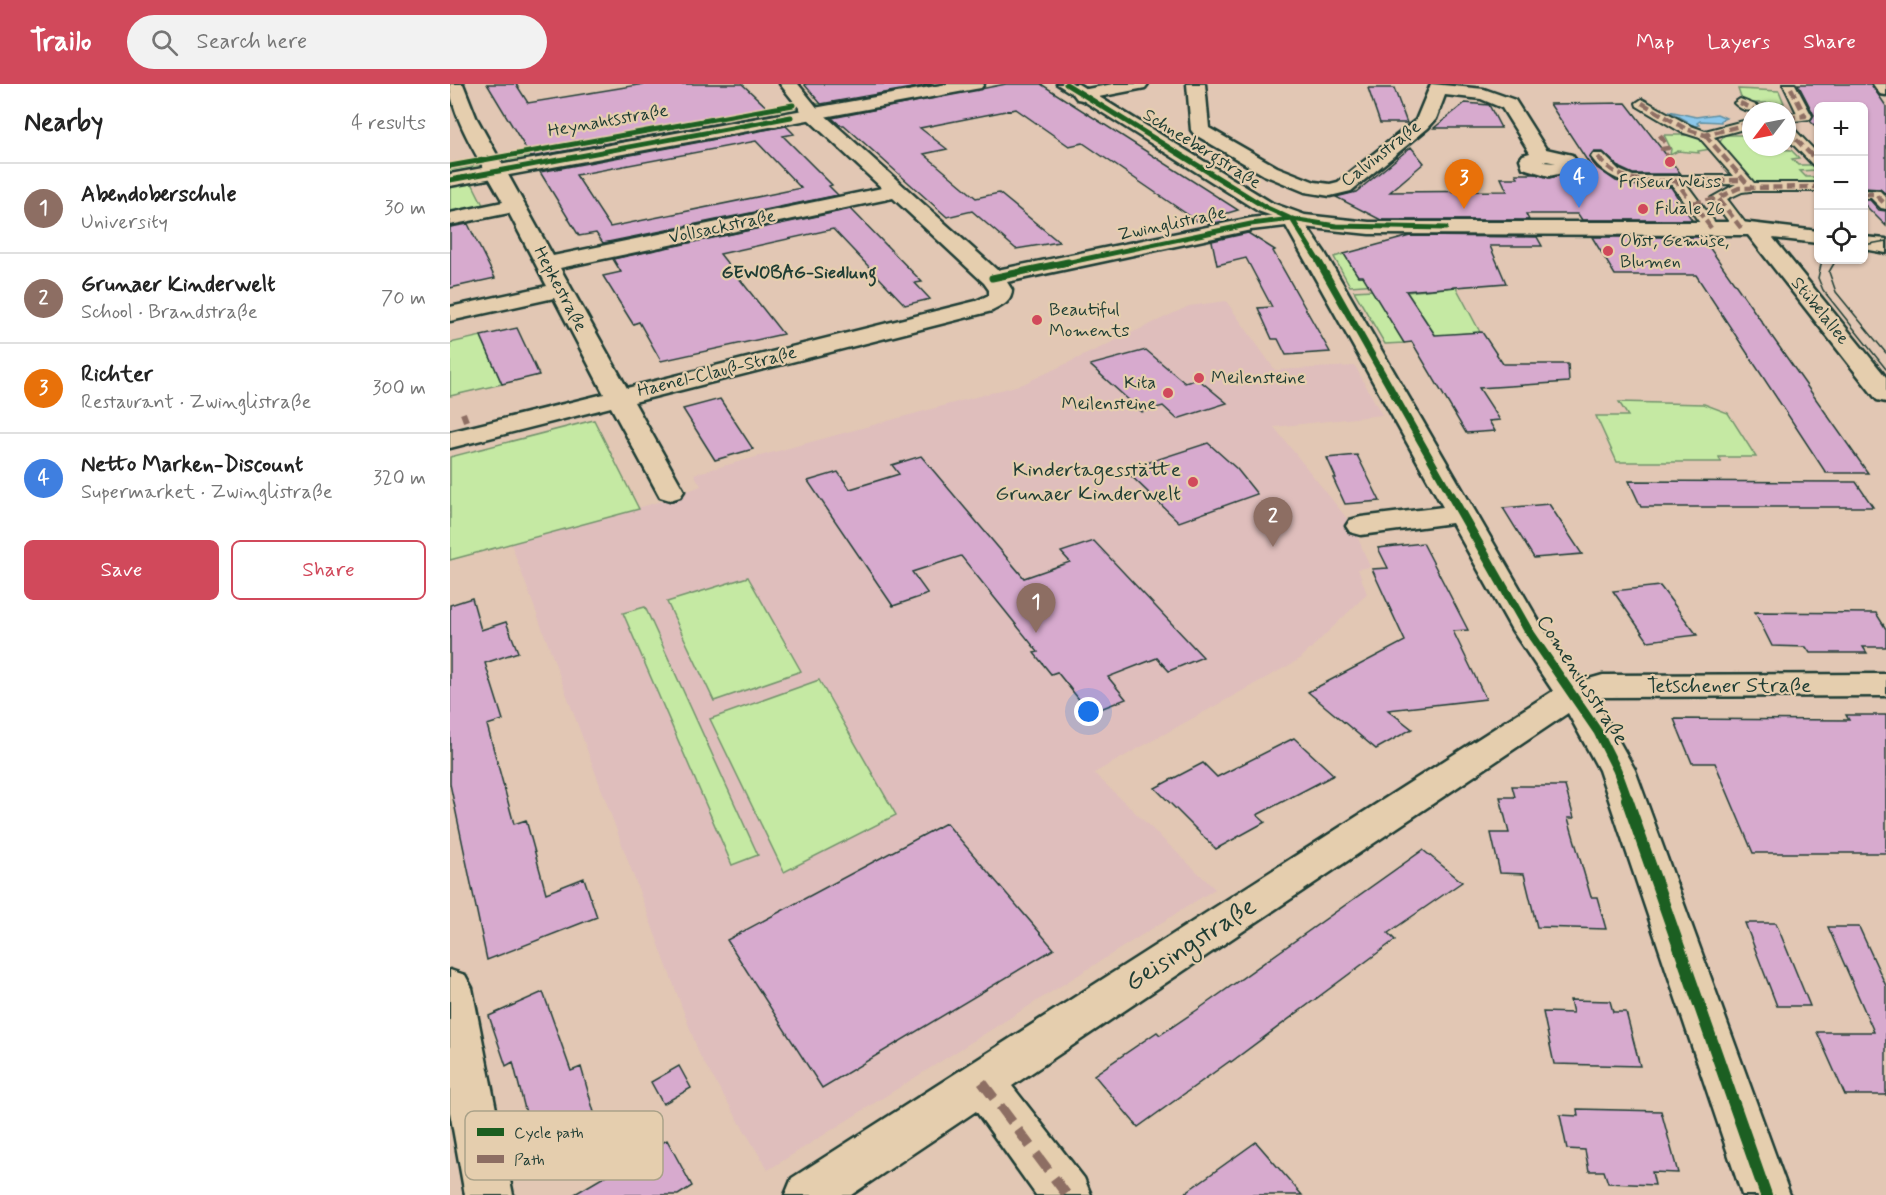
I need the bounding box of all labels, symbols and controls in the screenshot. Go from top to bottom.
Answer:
search box [127,15,547,69]
text: Trailo [30,24,91,61]
icon: search [148,26,181,59]
text: Search here [196,28,307,56]
text: Map [1636,28,1674,56]
text: Layers [1707,28,1770,56]
text: Share [1803,28,1856,56]
street label: Heynahtsstraße [546,99,670,143]
north arrow [1742,102,1796,156]
map controls [1814,102,1868,264]
button: + [1814,102,1868,156]
street label: Schneebergstraße [1137,103,1266,197]
text: Nearby [24,106,103,140]
text: 4 results [351,110,426,137]
street label: Calvinstraße [1336,115,1426,193]
marker: Friseur Weiss [1663,155,1677,169]
button: − [1814,156,1868,210]
pin: 4 [1560,158,1598,208]
pin: 3 [1444,160,1484,209]
place label: Friseur Weiss [1619,170,1721,194]
text: Abendoberschule [81,181,237,209]
text: 1 [39,195,48,222]
text: 30 m [384,195,426,222]
place label: Filiale 26 [1655,197,1725,221]
street label: Zwinglistraße [1116,201,1228,247]
marker: Filiale 26 [1636,202,1650,216]
street label: Vollsackstraße [666,204,778,250]
text: University [81,209,168,236]
button: locate [1814,210,1868,264]
place label: Obst, Gemüse, Blumen [1620,229,1729,274]
street label: Hepkestraße [528,242,593,336]
marker: Obst, Gemüse, Blumen [1601,244,1615,258]
district label: GEWOBAG-Siedlung [721,261,877,287]
text: Grunaer Kinderwelt [81,271,276,299]
street label: Stübelallee [1785,272,1855,350]
text: 2 [39,285,48,312]
text: 70 m [381,285,426,312]
place label: Beautiful Moments [1049,298,1130,343]
text: School · Brandstraße [81,299,258,326]
marker: Beautiful Moments [1030,313,1044,327]
street label: Haenel-Clauß-Straße [635,341,799,403]
text: Richter [81,361,153,389]
place label: Meilensteine [1211,366,1306,390]
place label: Kita Meilensteine [1062,371,1156,416]
marker: Meilensteine [1192,371,1206,385]
text: 3 [39,375,48,402]
text: 300 m [372,375,426,402]
marker: Kita Meilensteine [1161,386,1175,400]
text: Restaurant · Zwinglistraße [81,389,311,416]
text: Netto Marken-Discount [81,451,303,479]
place label: Kindertagesstätte Grunaer Kinderwelt [995,456,1181,508]
text: 4 [38,465,49,492]
text: 320 m [373,465,426,492]
marker: Kindertagesstätte Grunaer Kinderwelt [1186,475,1200,489]
text: Supermarket · Zwinglistraße [81,479,333,506]
pin: 2 [1254,498,1292,547]
button: Save [24,540,219,600]
button: Share [231,540,426,600]
pin: 1 [1016,584,1056,633]
street label: Comeniusstraße [1529,610,1635,750]
street label: Tetschener Straße [1647,672,1811,700]
your location [1074,697,1103,726]
street label: Geisingstraße [1119,890,1264,1002]
legend [465,1111,663,1180]
text: Cycle path [514,1123,584,1144]
text: Path [514,1150,545,1171]

